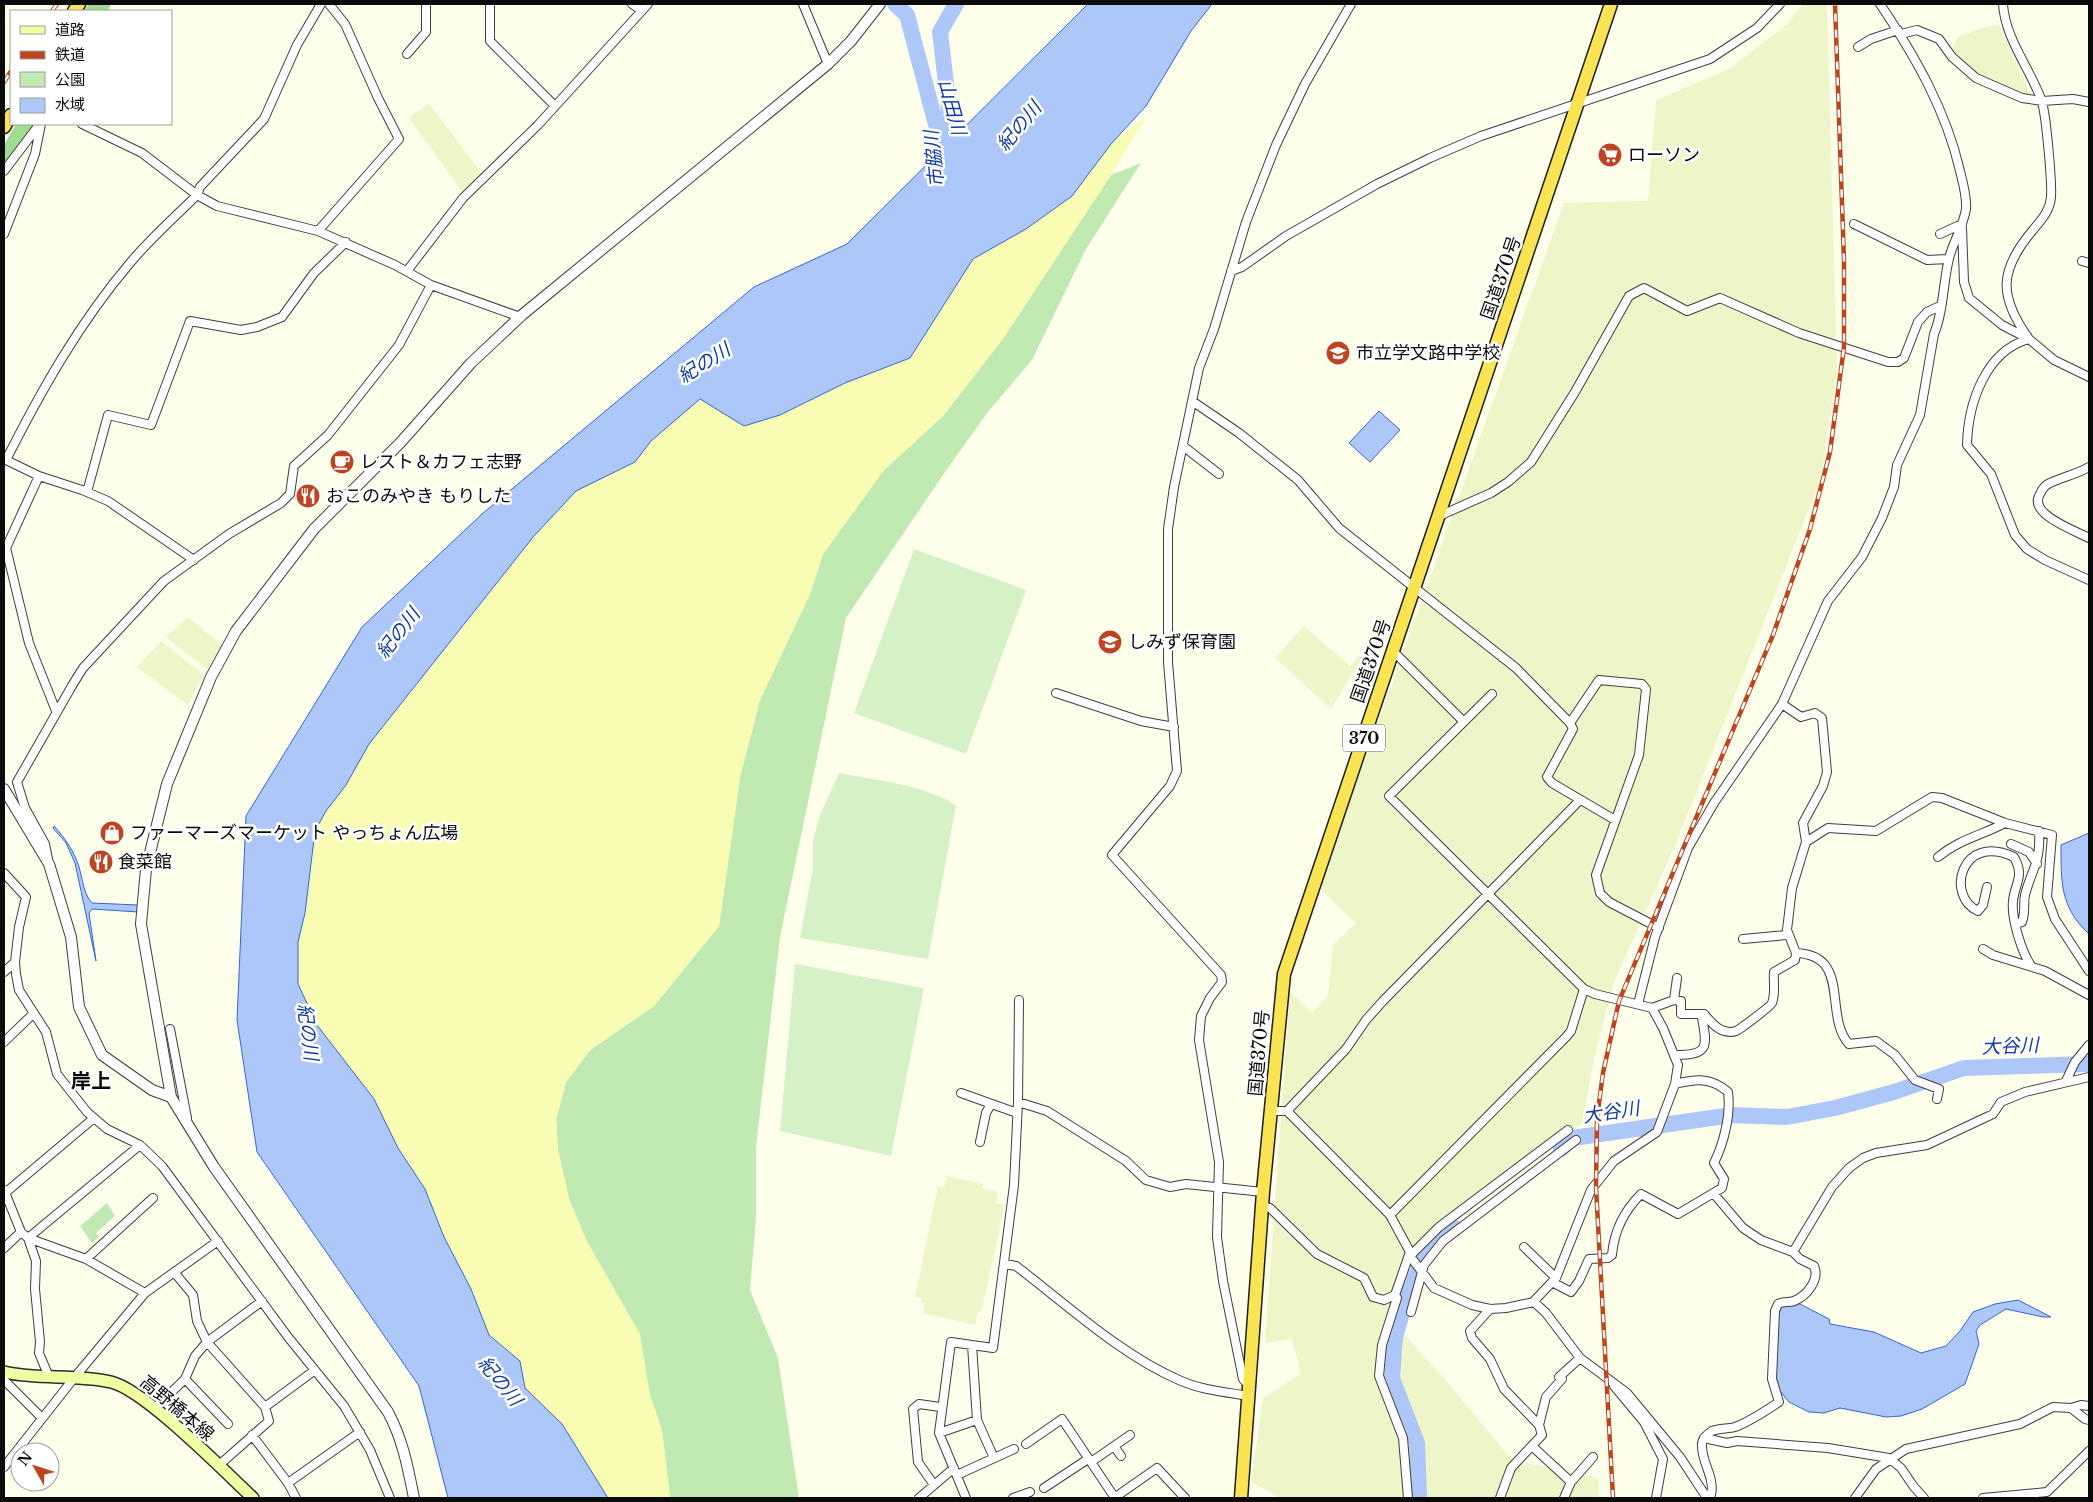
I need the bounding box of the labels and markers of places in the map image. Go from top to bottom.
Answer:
supermarket icon: ローソン [1597,142,1623,168]
place label: ローソン [1628,144,1700,166]
school or university icon: 市立学文路中学校 [1325,340,1351,366]
place label: 市立学文路中学校 [1356,342,1500,364]
cafe icon: レスト＆カフェ志野 [329,449,355,475]
place label: レスト＆カフェ志野 [360,451,522,473]
restaurant icon: おこのみやき もりした [295,483,321,509]
place label: おこのみやき もりした [326,485,511,507]
school or university icon: しみず保育園 [1097,629,1123,655]
place label: しみず保育園 [1128,631,1236,653]
shop icon: ファーマーズマーケット やっちょん広場 [99,820,125,846]
place label: ファーマーズマーケット やっちょん広場 [130,822,458,844]
restaurant icon: 食菜館 [88,849,114,875]
place label: 食菜館 [118,851,172,873]

